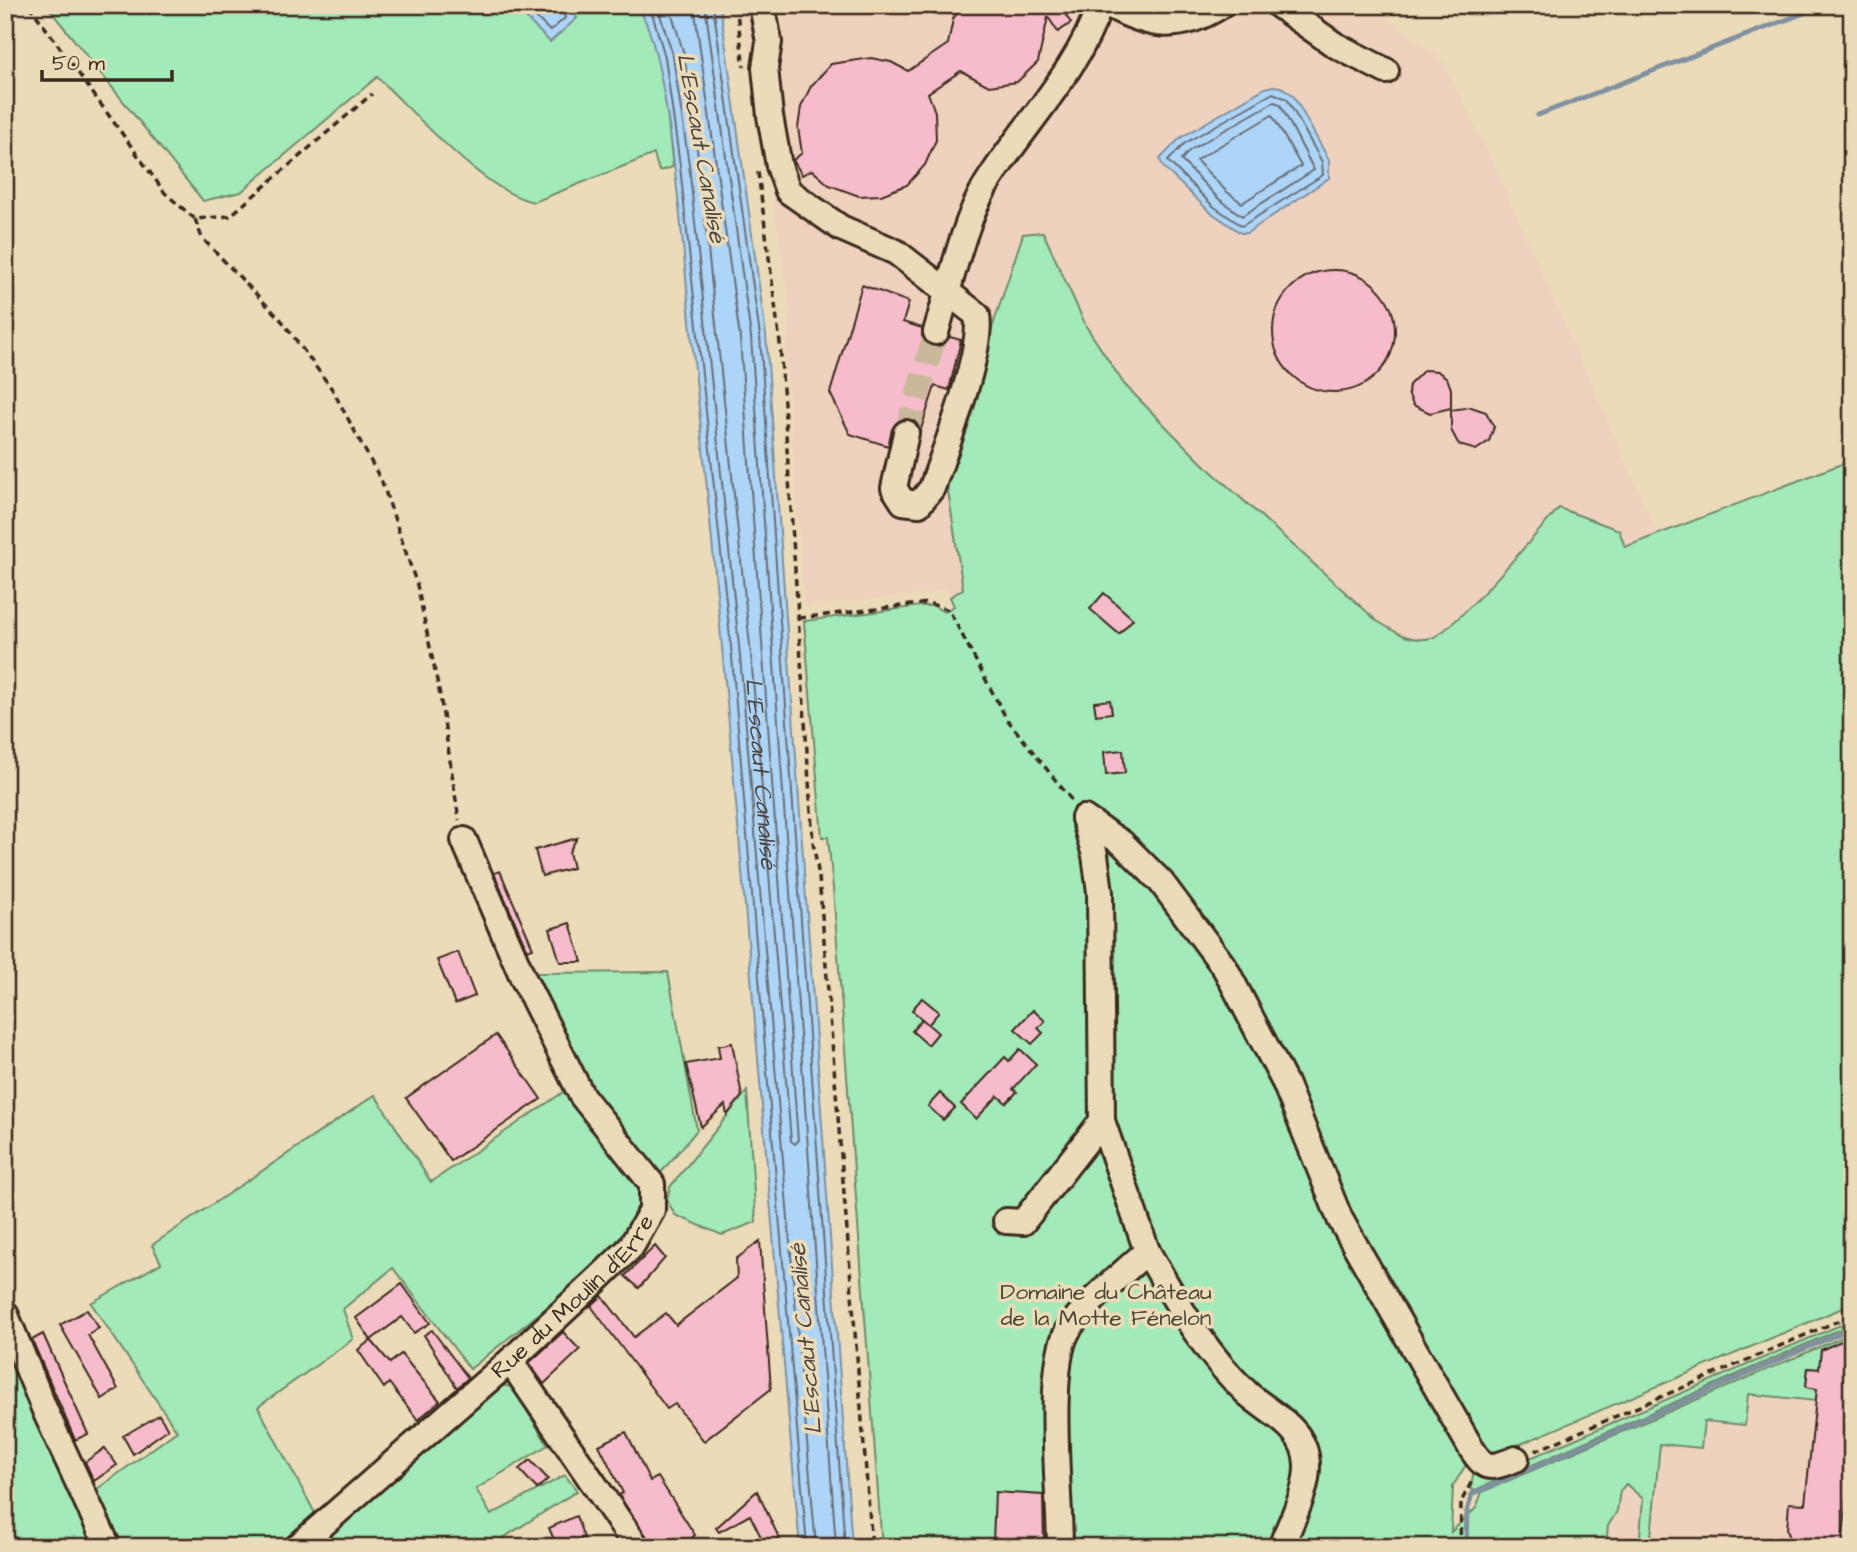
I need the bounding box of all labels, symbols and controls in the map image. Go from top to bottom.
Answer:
scale bar [42,38,172,82]
text: 50 m [52,49,106,78]
water label: L'Escaut Canalisé [668,51,735,246]
water label: L'Escaut Canalisé [736,677,786,871]
street label: Rue du Moulin d'Erre [484,1209,662,1386]
water label: L'Escaut Canalisé [781,1241,831,1436]
park label: Domaine du Château de la Motte Fénelon [1000,1276,1212,1334]

